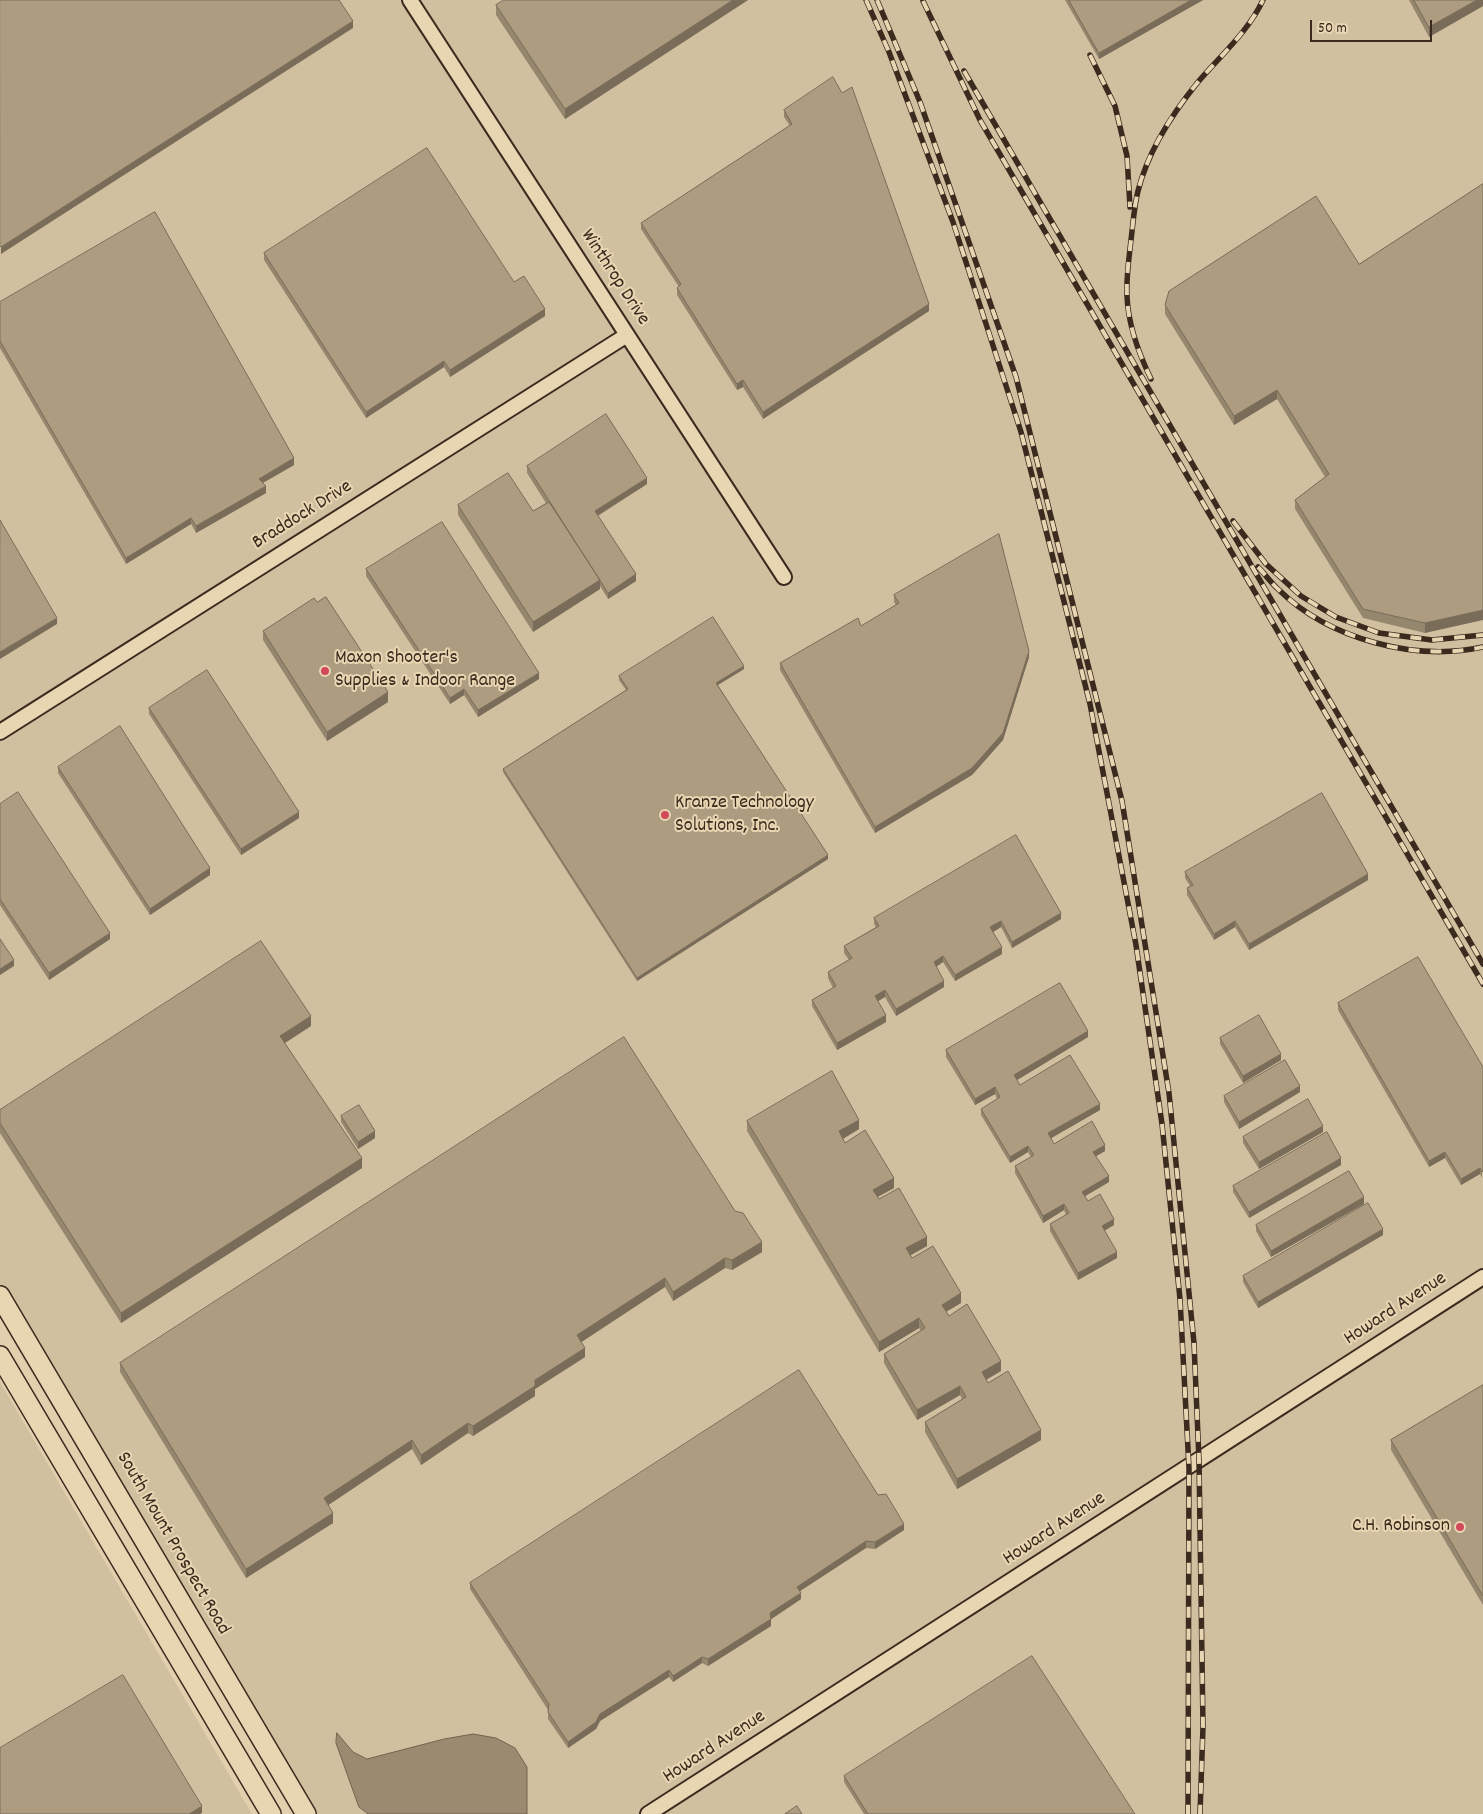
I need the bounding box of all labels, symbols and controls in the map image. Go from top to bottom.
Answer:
scale bar [1313,10,1436,42]
text: 50 m [1318,18,1347,40]
street label: Winthrop Drive [574,226,654,330]
street label: Braddock Drive [249,476,357,556]
place label: Maxon Shooter's Supplies & Indoor Range [335,647,515,694]
marker: Maxon Shooter's Supplies & Indoor Range [319,665,331,677]
place label: Kranze Technology Solutions, Inc. [675,792,814,839]
marker: Kranze Technology Solutions, Inc. [659,809,671,821]
street label: Howard Avenue [1340,1268,1452,1352]
street label: South Mount Prospect Road [110,1448,234,1640]
street label: Howard Avenue [999,1488,1111,1572]
place label: C.H. Robinson [1352,1515,1450,1539]
marker: C.H. Robinson [1454,1521,1466,1533]
street label: Howard Avenue [659,1706,771,1790]

